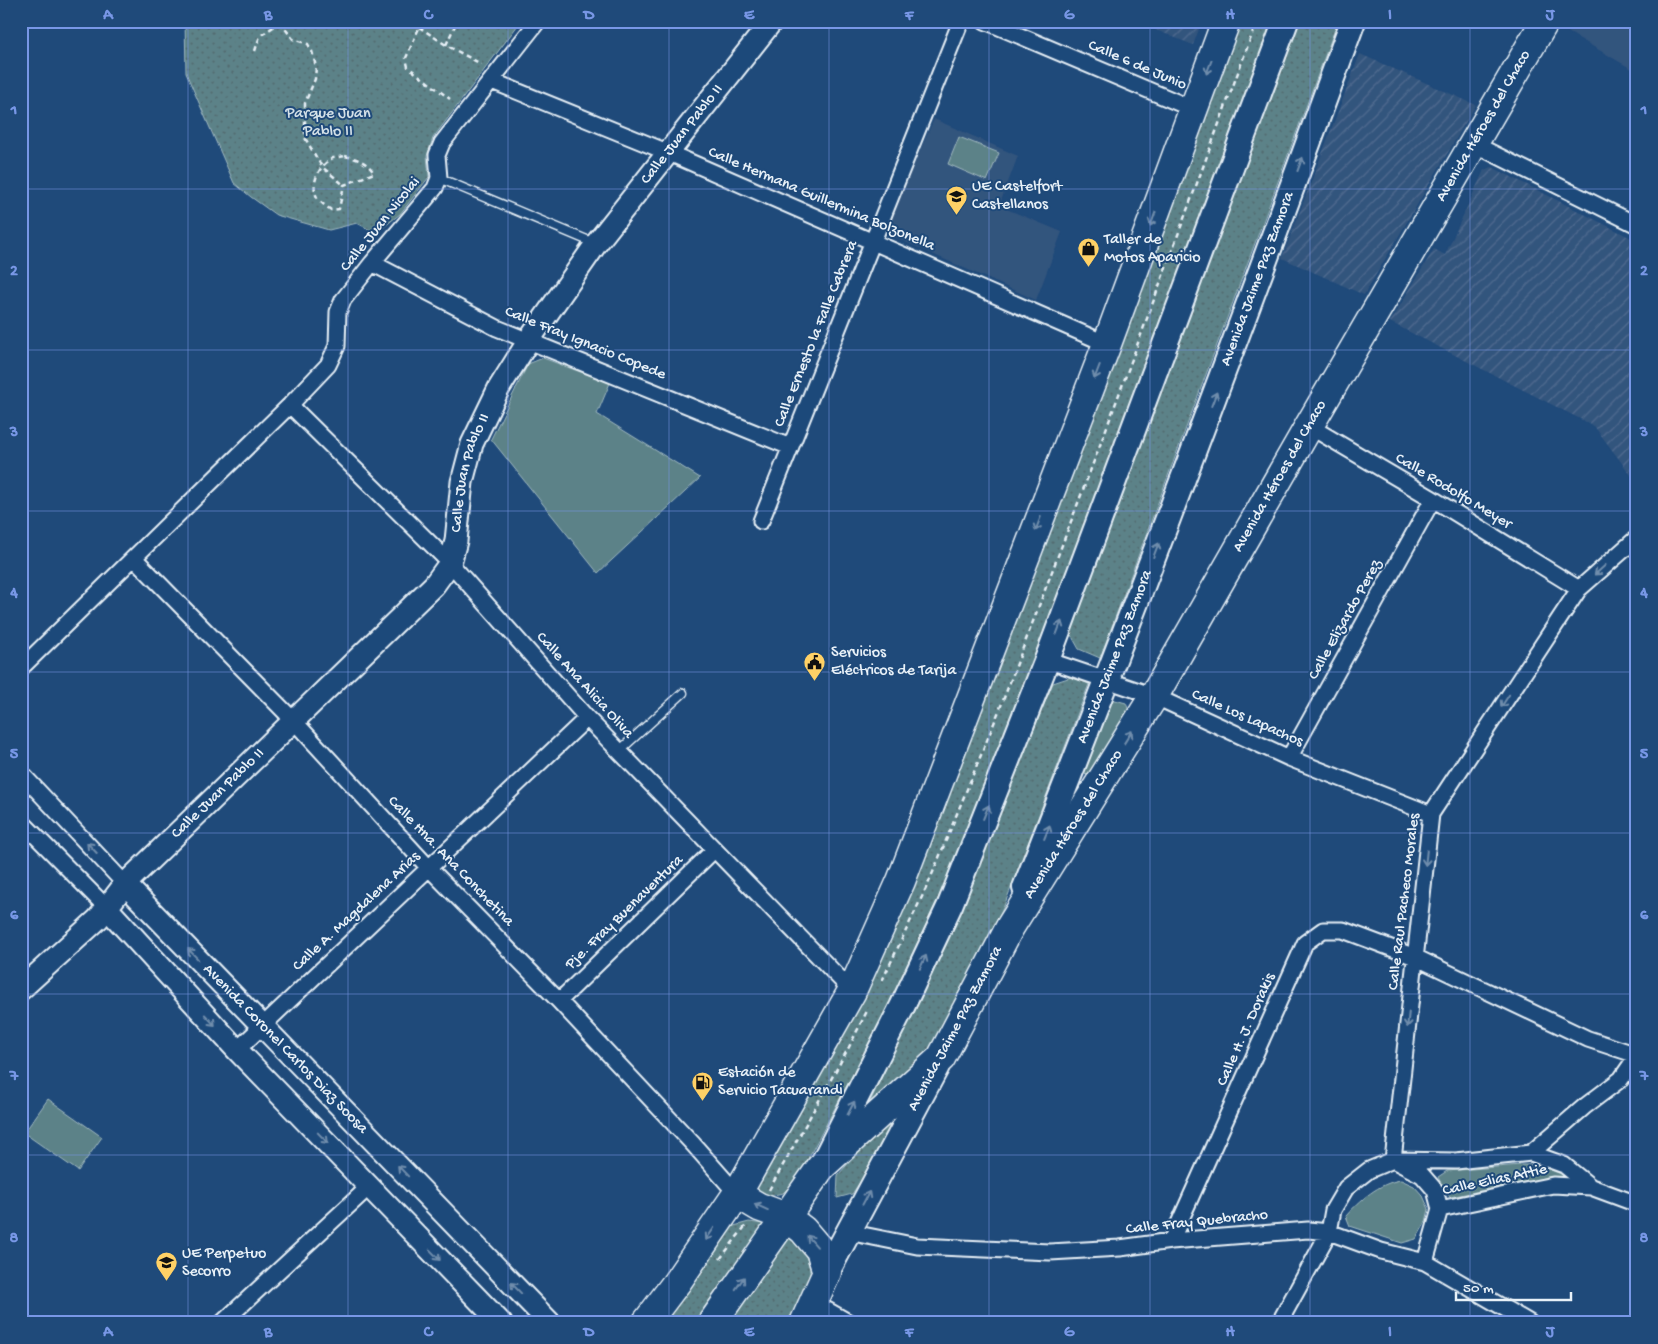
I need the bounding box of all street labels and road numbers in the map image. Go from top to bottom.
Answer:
street label: Calle 6 de Junio [1085,37,1189,95]
street label: Avenida Héroes del Chaco [1432,47,1535,205]
street label: Calle Juan Pablo II [637,81,728,189]
street label: Calle Hermana Guillermina Bolzonella [705,143,938,257]
street label: Calle Juan Nicolai [337,174,425,276]
street label: Avenida Jaime Paz Zamora [1217,188,1299,369]
street label: Calle Ernesto la Falle Cabrera [771,237,864,430]
street label: Calle Fray Ignacio Copede [502,303,669,385]
street label: Avenida Héroes del Chaco [1229,397,1331,556]
street label: Calle Juan Pablo II [447,411,495,533]
street label: Calle Rodolfo Meyer [1391,450,1516,535]
street label: Calle Elizardo Perez [1305,556,1387,684]
street label: Avenida Jaime Paz Zamora [1073,566,1157,746]
street label: Calle Ana Alicia Oliva [531,629,638,744]
street label: Calle Los Lapachos [1188,686,1307,753]
street label: Calle Juan Pablo II [168,744,269,843]
street label: Avenida Héroes del Chaco [1020,747,1127,903]
street label: Calle Hna. Ana Conchetina [383,793,518,932]
street label: Calle Raul Pacheco Morales [1385,811,1425,991]
street label: Calle A. Magdalena Arias [289,847,426,976]
street label: Pje. Fray Buenaventura [561,851,689,975]
street label: Avenida Jaime Paz Zamora [904,942,1008,1115]
street label: Avenida Coronel Carlos Diaz Soosa [198,960,372,1139]
street label: Calle H. J. Dorakis [1214,970,1281,1089]
street label: Calle Elias Attie [1441,1160,1550,1201]
street label: Calle Fray Quebracho [1125,1206,1269,1240]

